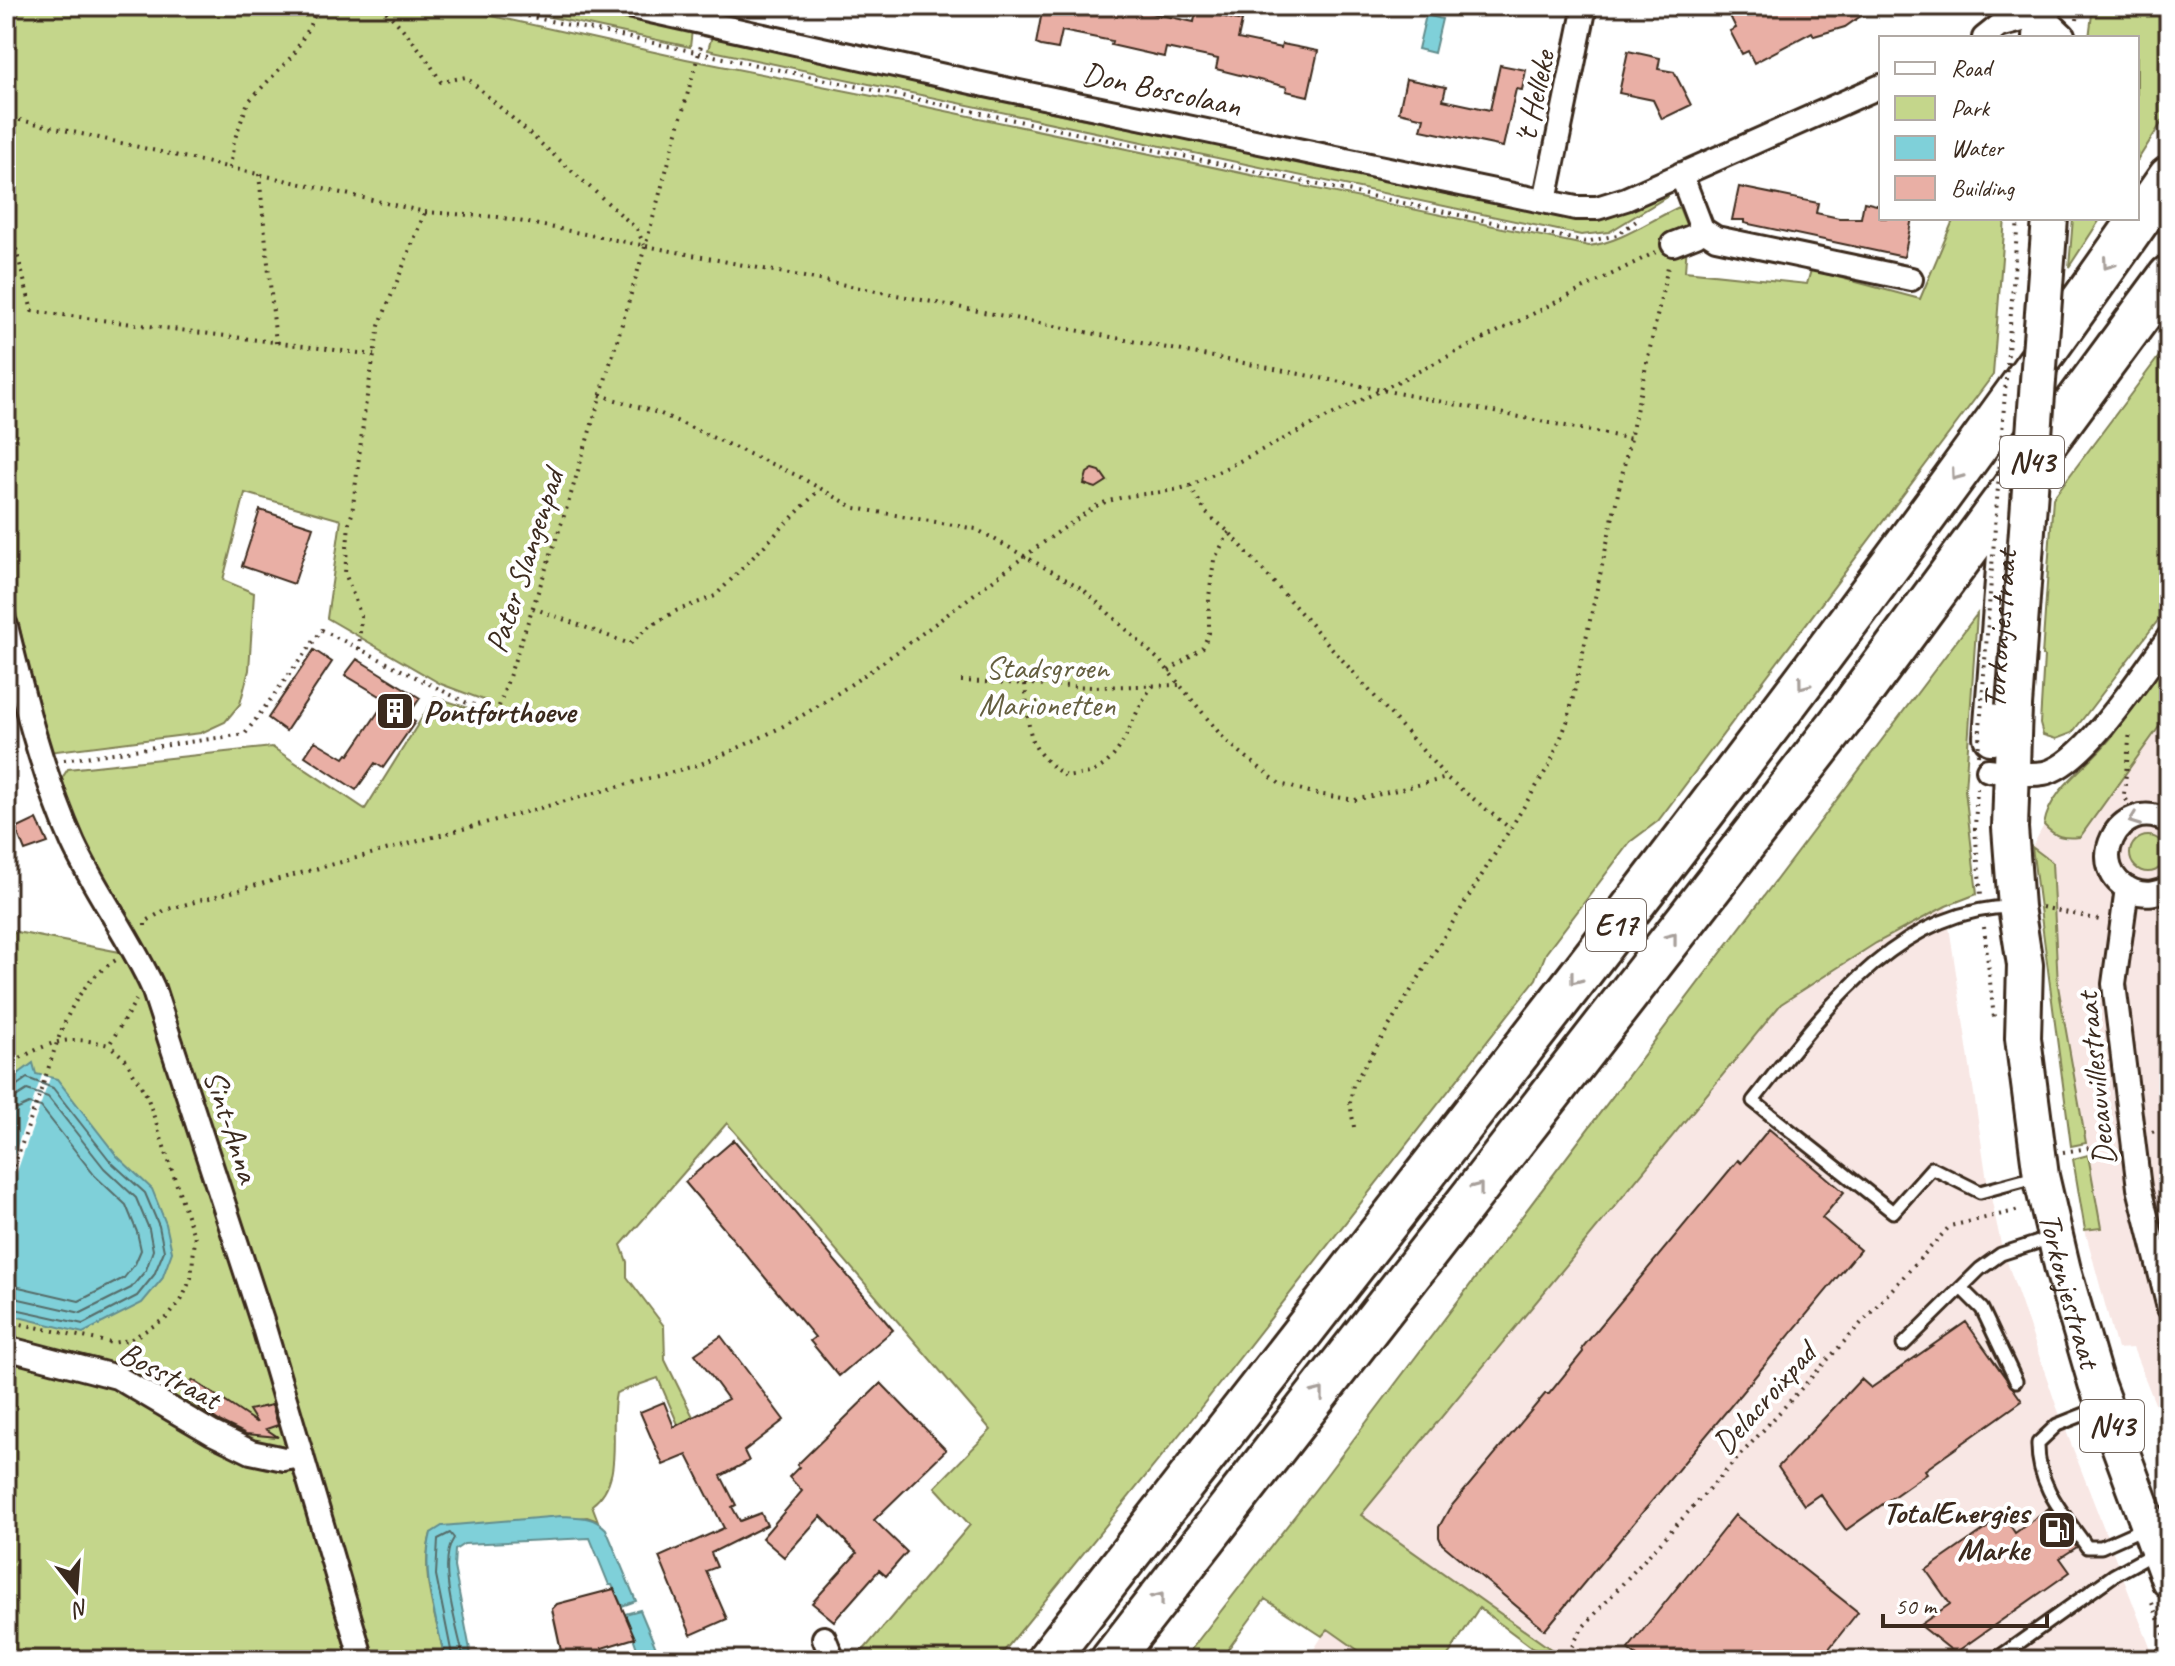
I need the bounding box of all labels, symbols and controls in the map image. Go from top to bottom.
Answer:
legend [1879,36,2139,220]
street label: 't Helleke [1505,44,1565,147]
street label: Don Boscolaan [1079,53,1245,126]
text: Road [1951,53,1995,83]
text: Park [1951,93,1991,123]
text: Water [1951,133,2006,163]
text: Building [1951,173,2016,203]
one-way arrow [2103,255,2118,269]
road number: N43 [2000,436,2064,488]
street label: Pater Slangenpad [476,459,575,658]
one-way arrow [1951,466,1966,480]
street label: Torkonjestraat [1973,545,2027,710]
park label: Stadsgroen Marionetten [979,647,1116,725]
one-way arrow [1798,676,1812,690]
building icon: Pontforthoeve [374,690,416,732]
place label: Pontforthoeve [423,691,578,732]
one-way arrow [2128,810,2142,827]
road number: E17 [1586,899,1646,951]
one-way arrow [1662,933,1677,947]
one-way arrow [1570,970,1584,984]
street label: Decauvillestraat [2066,987,2125,1167]
street label: Sint-Anna [194,1065,270,1190]
one-way arrow [1469,1182,1483,1197]
street label: Torkonjestraat [2029,1209,2111,1376]
street label: Delacroixpad [1704,1331,1828,1463]
street label: Bosstraat [112,1332,230,1421]
one-way arrow [1309,1387,1323,1402]
road number: N43 [2080,1400,2144,1452]
place label: TotalEnergies Marke [1882,1492,2032,1570]
fuel station icon: TotalEnergies Marke [2036,1509,2078,1551]
north arrow [36,1550,116,1630]
scale bar [1883,1578,2047,1628]
text: 50 m [1895,1591,1938,1621]
one-way arrow [1150,1592,1164,1607]
text: N [68,1593,92,1625]

